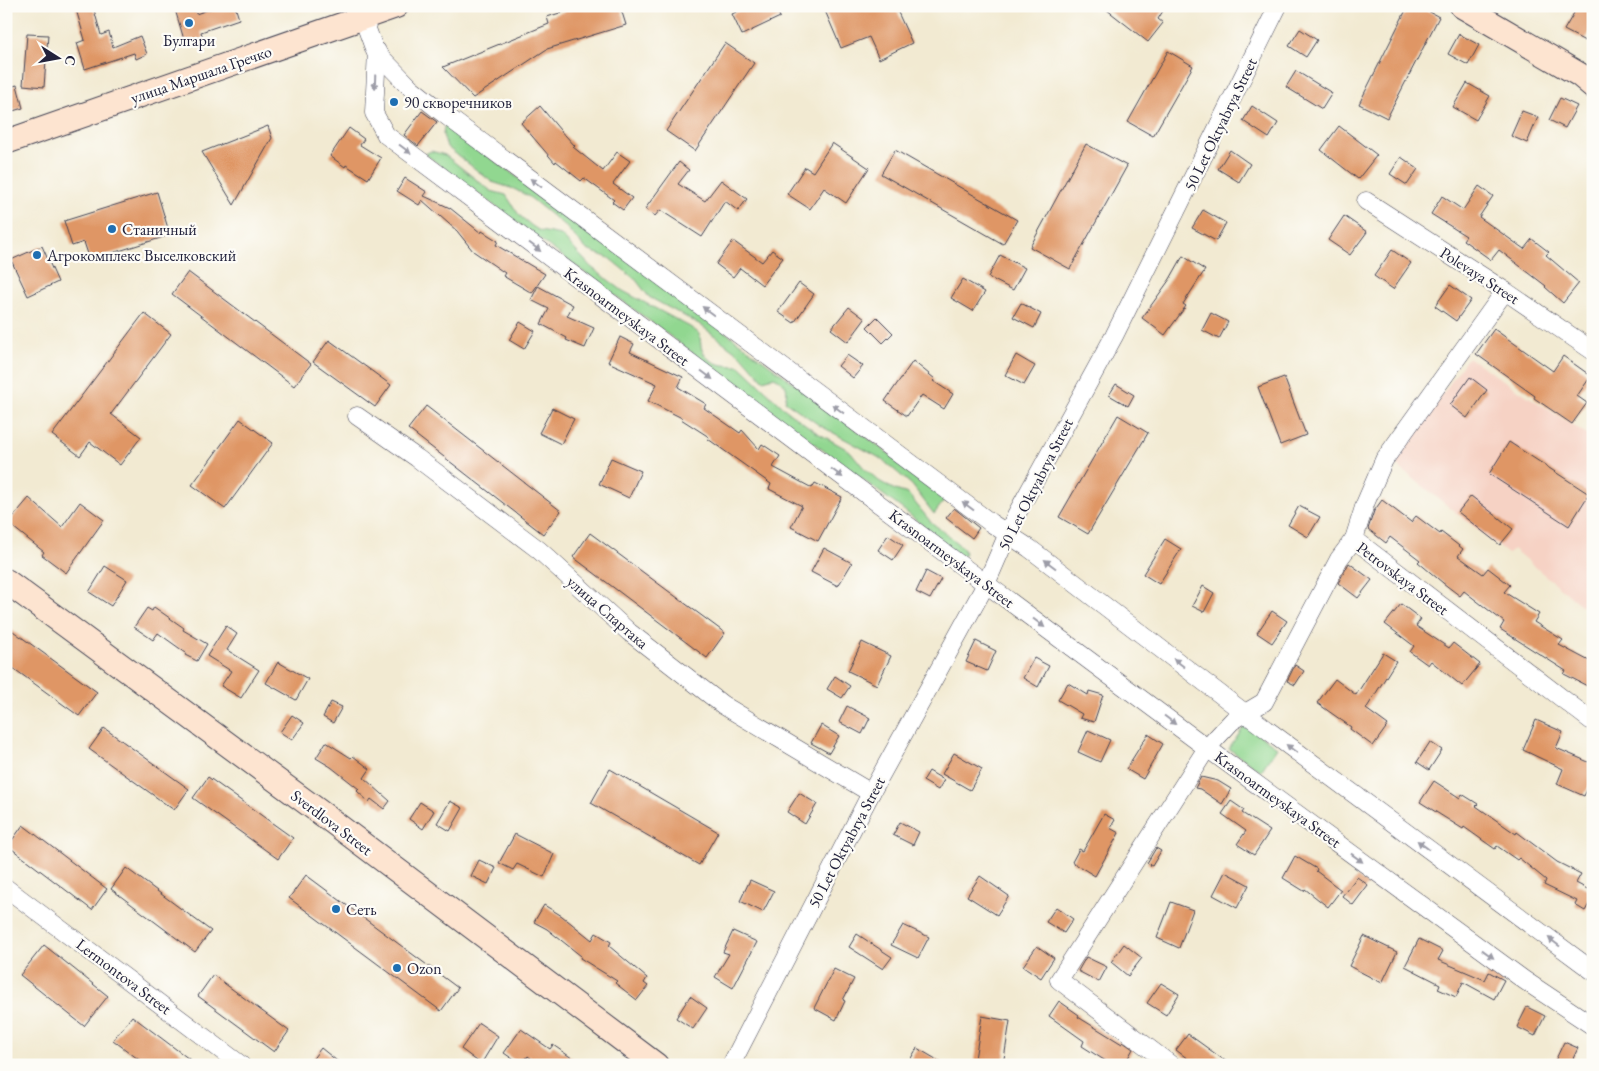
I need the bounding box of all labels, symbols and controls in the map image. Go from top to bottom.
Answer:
marker: Булгари [183,17,195,29]
place label: Булгари [163,30,216,51]
north arrow [32,32,82,82]
street label: улица Маршала Гречко [128,40,274,108]
text: С [61,54,81,67]
street label: 50 Let Oktyabrya Street [1179,54,1262,194]
one-way arrow [371,74,379,90]
place label: 90 скворечников [404,92,512,113]
marker: 90 скворечников [388,96,400,108]
one-way arrow [398,144,412,154]
one-way arrow [530,177,543,188]
place label: Станичный [122,219,197,240]
marker: Станичный [106,223,118,235]
one-way arrow [528,241,541,252]
street label: Polevaya Street [1436,242,1523,309]
place label: Агрокомплекс Выселковский [46,245,237,266]
marker: Агрокомплекс Выселковский [31,249,43,261]
street label: Krasnoarmeyskaya Street [560,262,694,370]
one-way arrow [702,306,715,317]
one-way arrow [700,370,713,381]
one-way arrow [831,404,845,414]
street label: 50 Let Oktyabrya Street [993,415,1078,554]
one-way arrow [830,468,844,478]
one-way arrow [961,501,975,511]
street label: Krasnoarmeyskaya Street [885,504,1019,612]
street label: Petrovskaya Street [1353,537,1453,620]
one-way arrow [1044,559,1057,570]
street label: улица Спартака [563,571,653,654]
one-way arrow [1032,618,1046,628]
one-way arrow [1172,658,1186,668]
one-way arrow [1163,715,1177,725]
one-way arrow [1286,744,1299,754]
street label: Krasnoarmeyskaya Street [1210,746,1345,852]
street label: 50 Let Oktyabrya Street [803,773,890,911]
street label: Sverdlova Street [287,785,377,860]
one-way arrow [1417,840,1430,851]
one-way arrow [1350,852,1363,863]
place label: Сеть [346,899,377,920]
marker: Сеть [330,903,342,915]
street label: Lermontova Street [72,934,176,1019]
one-way arrow [1547,937,1561,947]
one-way arrow [1482,948,1495,958]
place label: Ozon [407,958,442,979]
marker: Ozon [391,962,403,974]

